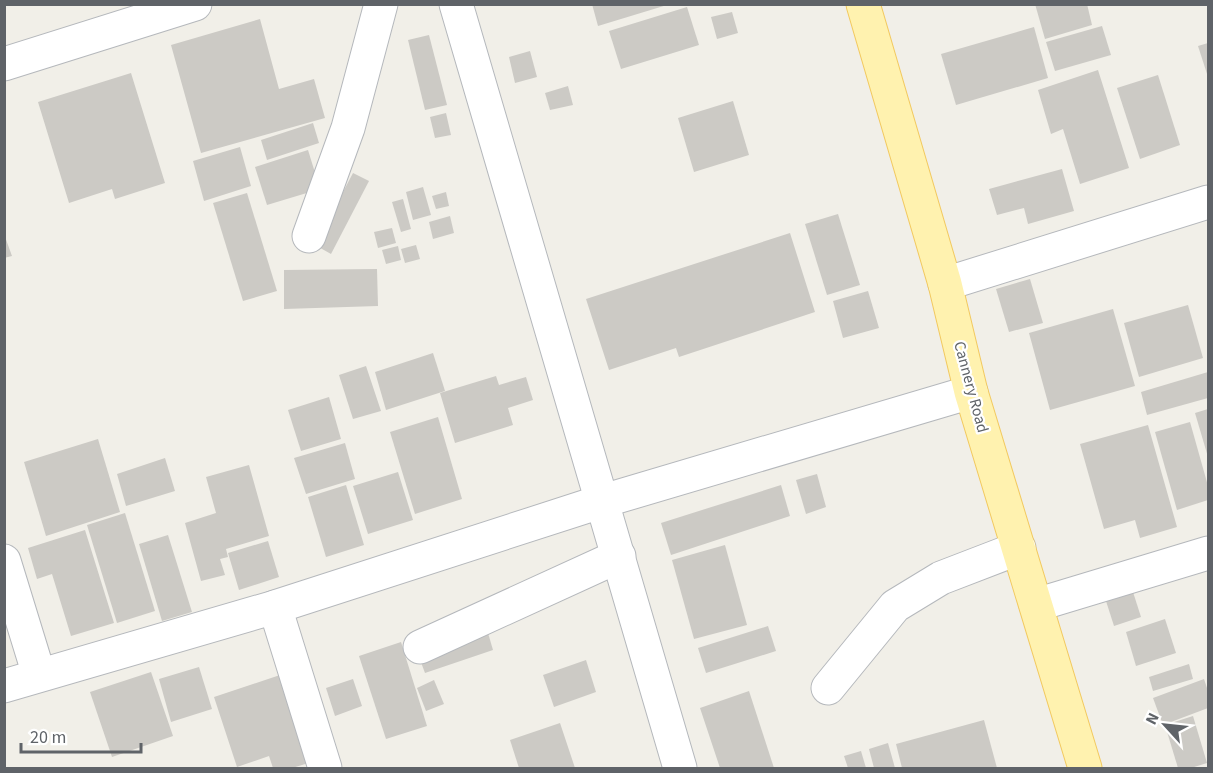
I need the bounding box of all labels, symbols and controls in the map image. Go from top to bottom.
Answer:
street label: Cannery Road [948,339,994,435]
north arrow [1135,695,1195,755]
text: N [1140,709,1165,728]
scale bar [21,716,141,754]
text: 20 m [30,725,66,750]

